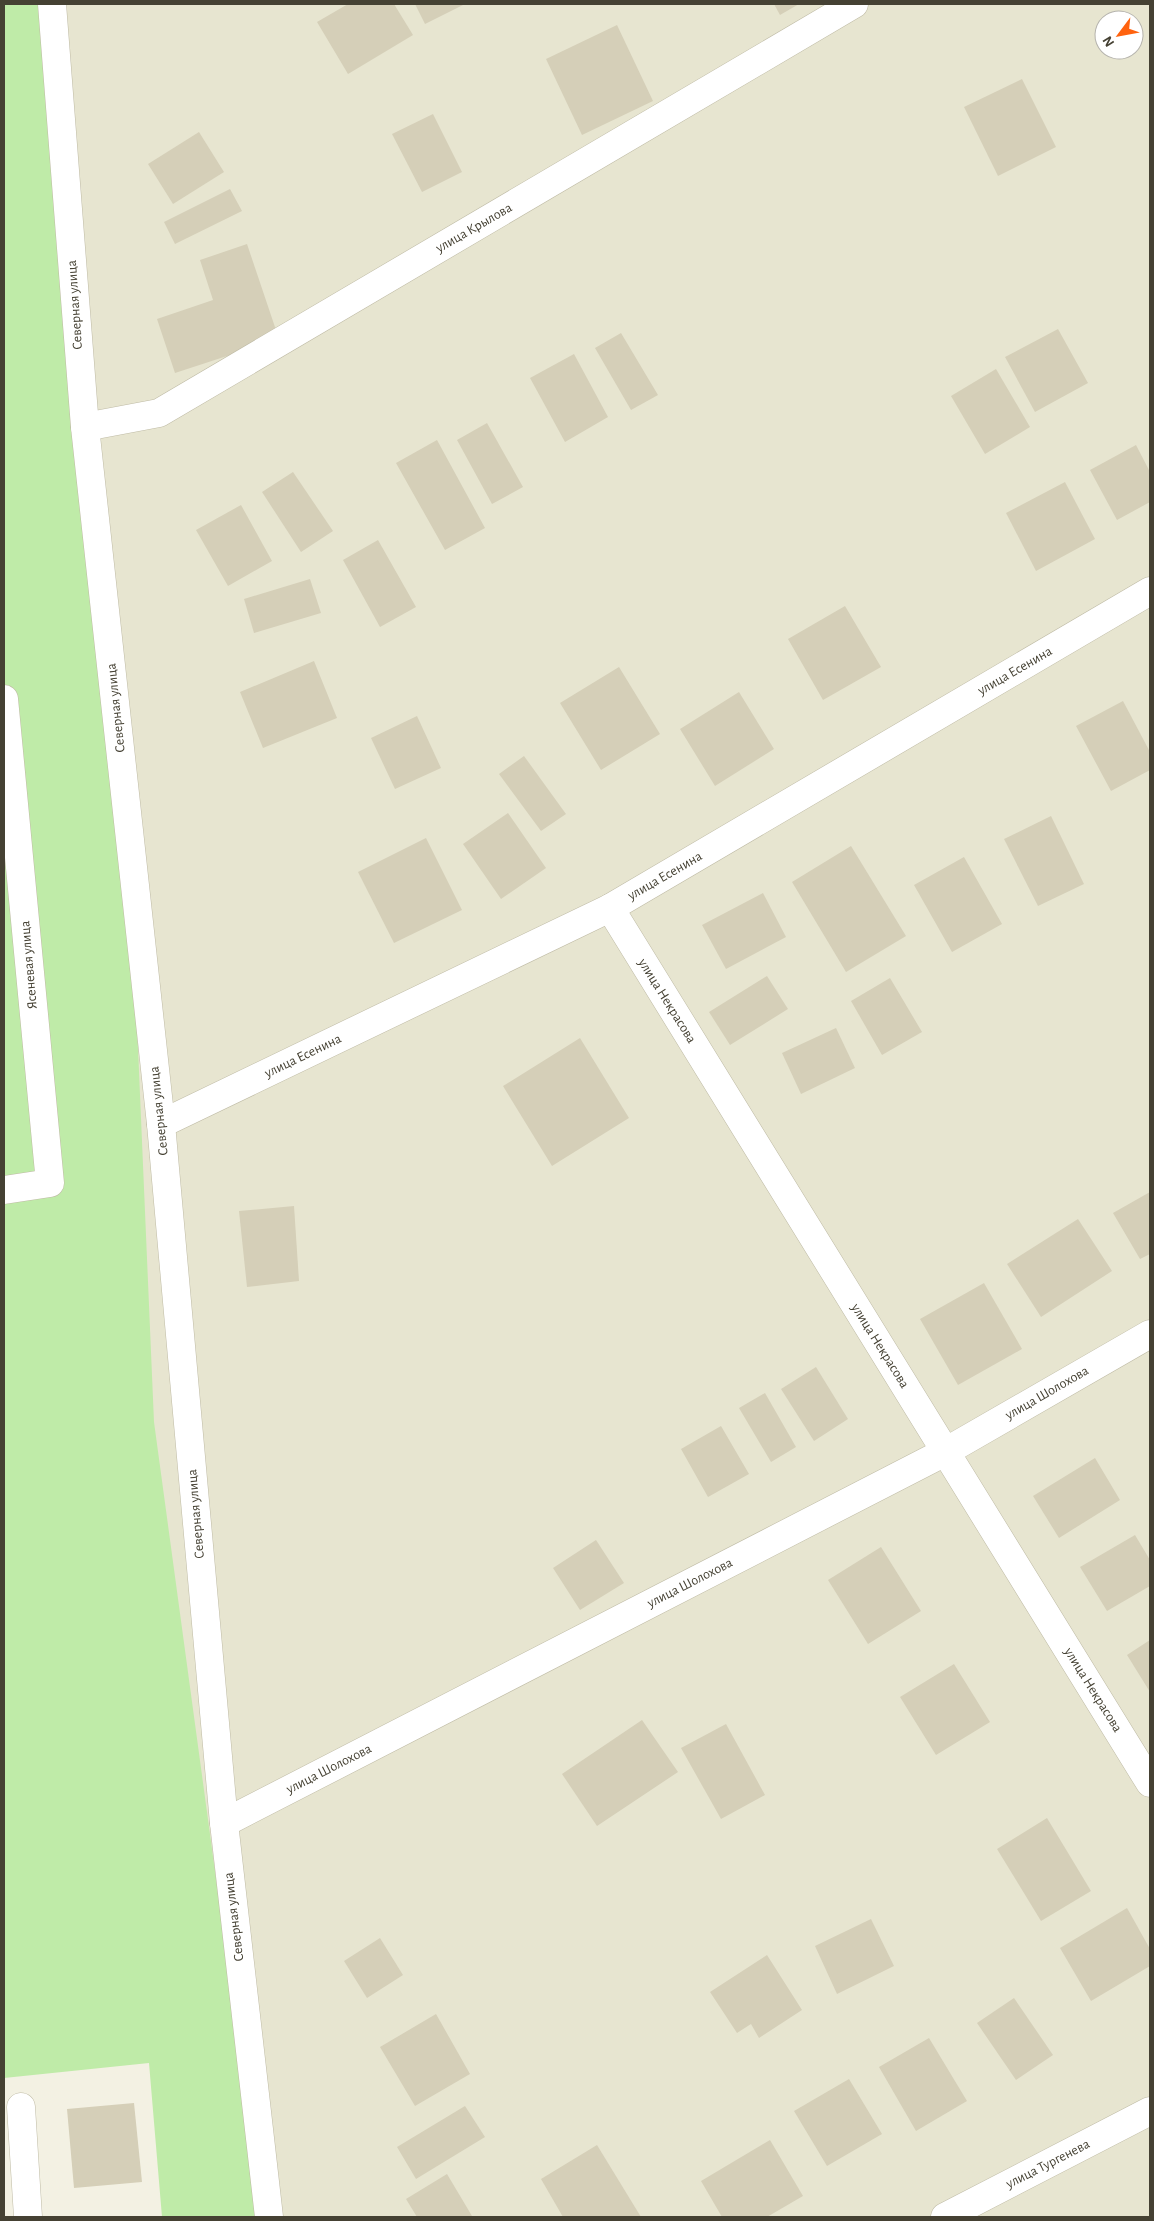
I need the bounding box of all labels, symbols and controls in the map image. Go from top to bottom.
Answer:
north arrow [1094,10,1144,60]
text: N [1100,34,1117,49]
street label: улица Крылова [433,200,515,256]
street label: Северная улица [65,259,85,350]
street label: улица Есенина [975,644,1055,698]
street label: Северная улица [104,662,128,753]
street label: улица Есенина [625,849,705,903]
street label: Ясеневая улица [18,920,40,1010]
street label: улица Некрасова [635,955,699,1046]
street label: улица Есенина [262,1031,344,1081]
street label: Северная улица [147,1065,171,1156]
street label: улица Некрасова [848,1300,912,1391]
street label: улица Шолохова [1002,1363,1092,1423]
street label: Северная улица [185,1468,207,1559]
street label: улица Шолохова [644,1555,735,1611]
street label: улица Некрасова [1061,1644,1125,1735]
street label: улица Шолохова [283,1741,374,1797]
street label: Северная улица [222,1871,246,1962]
street label: улица Тургенева [1003,2137,1093,2192]

